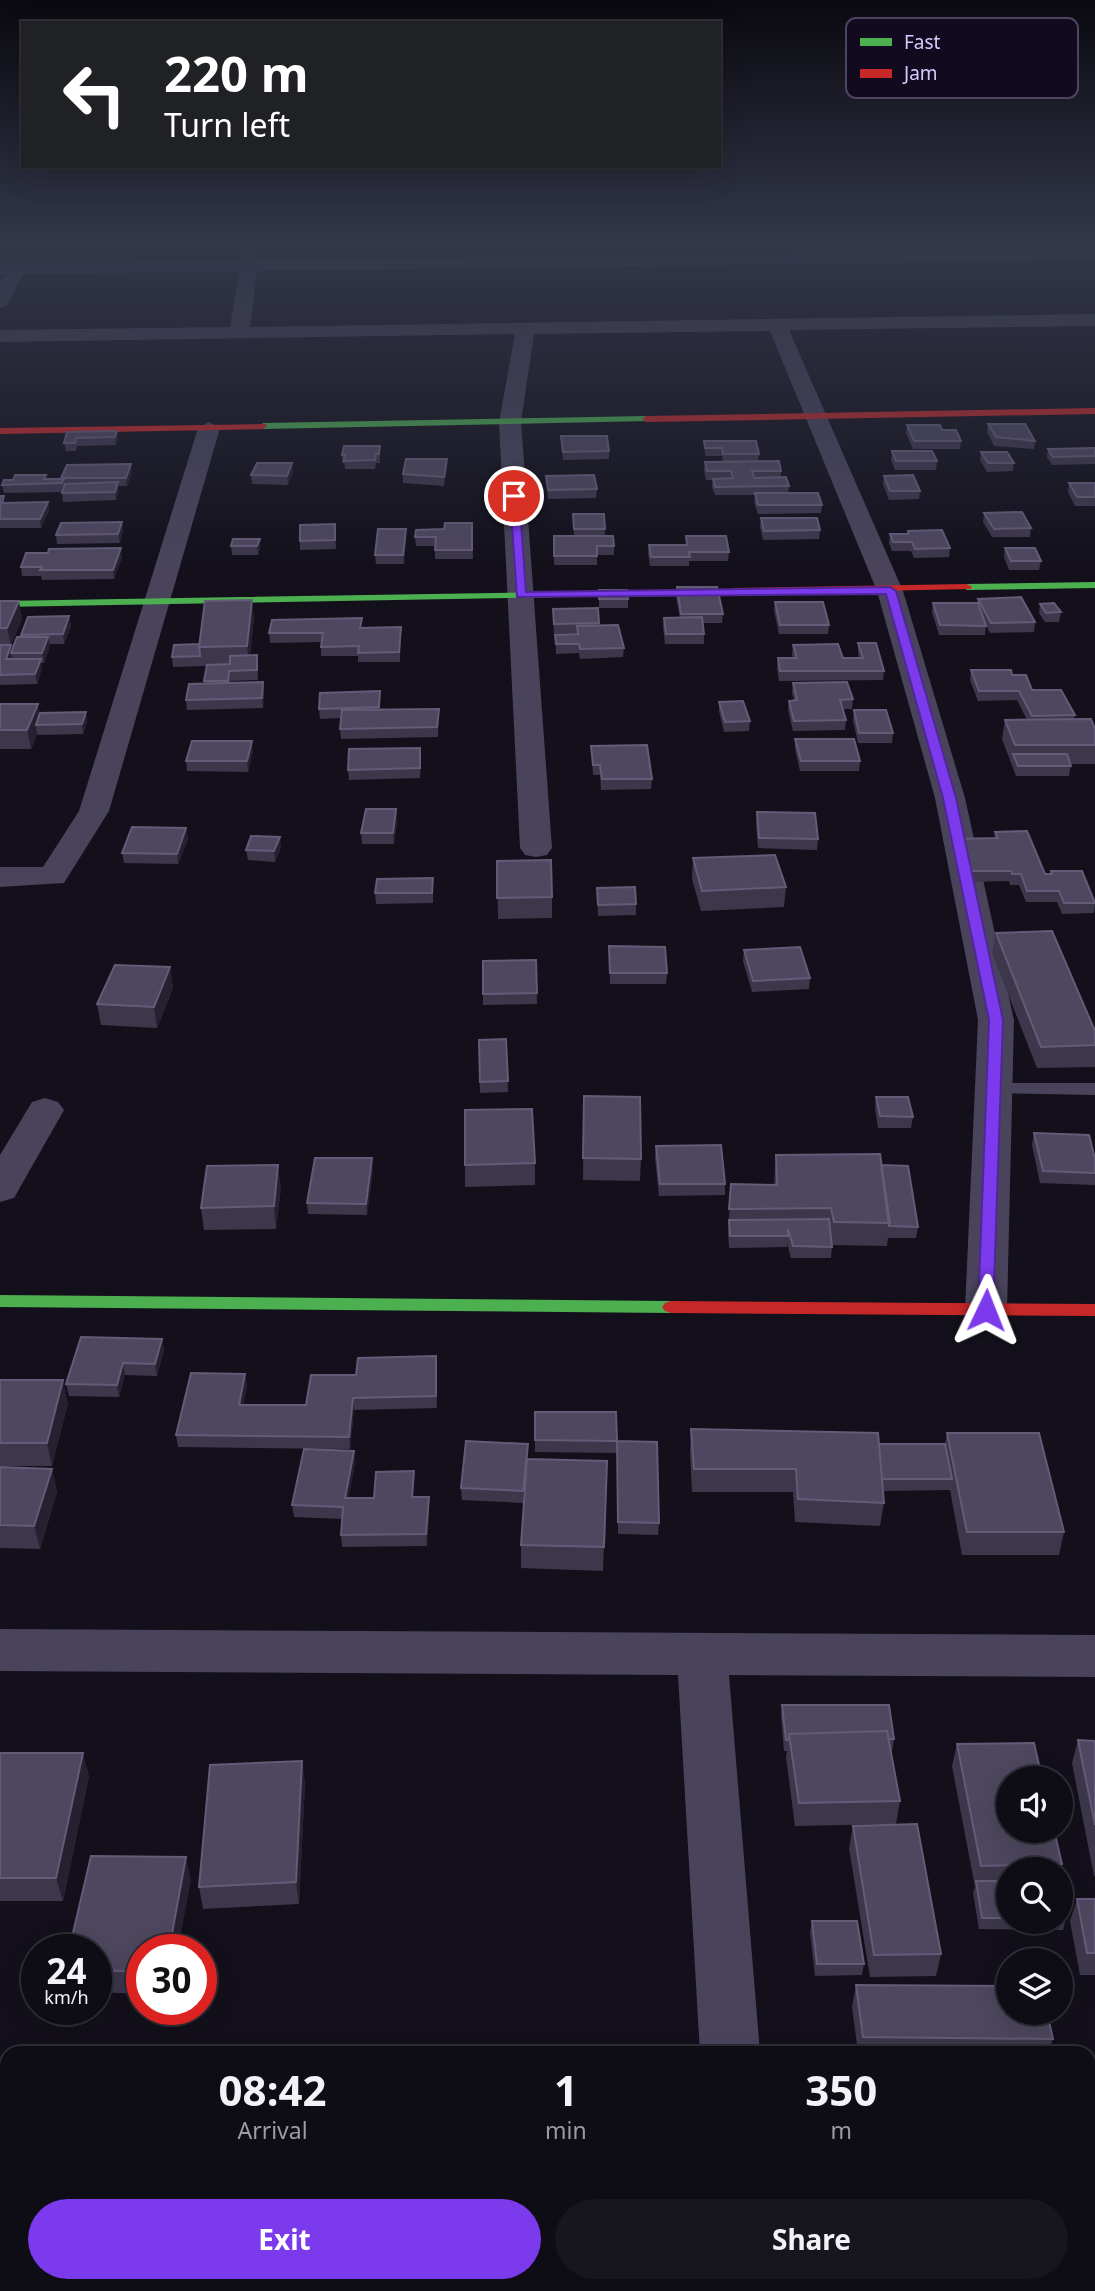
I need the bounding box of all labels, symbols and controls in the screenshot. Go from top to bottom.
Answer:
legend [846,18,1078,98]
text: Fast [904,29,941,55]
text: 220 m [164,40,309,106]
icon: left [49,49,140,140]
text: Jam [902,60,938,86]
text: Turn left [164,103,290,146]
pin [484,466,544,526]
icon: arrive [495,477,533,515]
position arrow [949,1273,1023,1347]
map controls [996,1766,1073,2025]
button: sound [996,1766,1073,1843]
button: search [996,1857,1073,1934]
speed limit sign: 30 [126,1934,217,2025]
text: 24 [46,1947,87,1994]
button: layers [996,1948,1073,2025]
text: km/h [44,1985,89,2009]
text: 08:42 [219,2061,326,2118]
text: 1 [554,2061,578,2118]
text: 350 [805,2061,877,2118]
text: Arrival [237,2114,308,2146]
text: min [545,2114,587,2146]
text: m [831,2114,852,2146]
button: Exit [28,2199,541,2279]
button: Share [555,2199,1068,2279]

